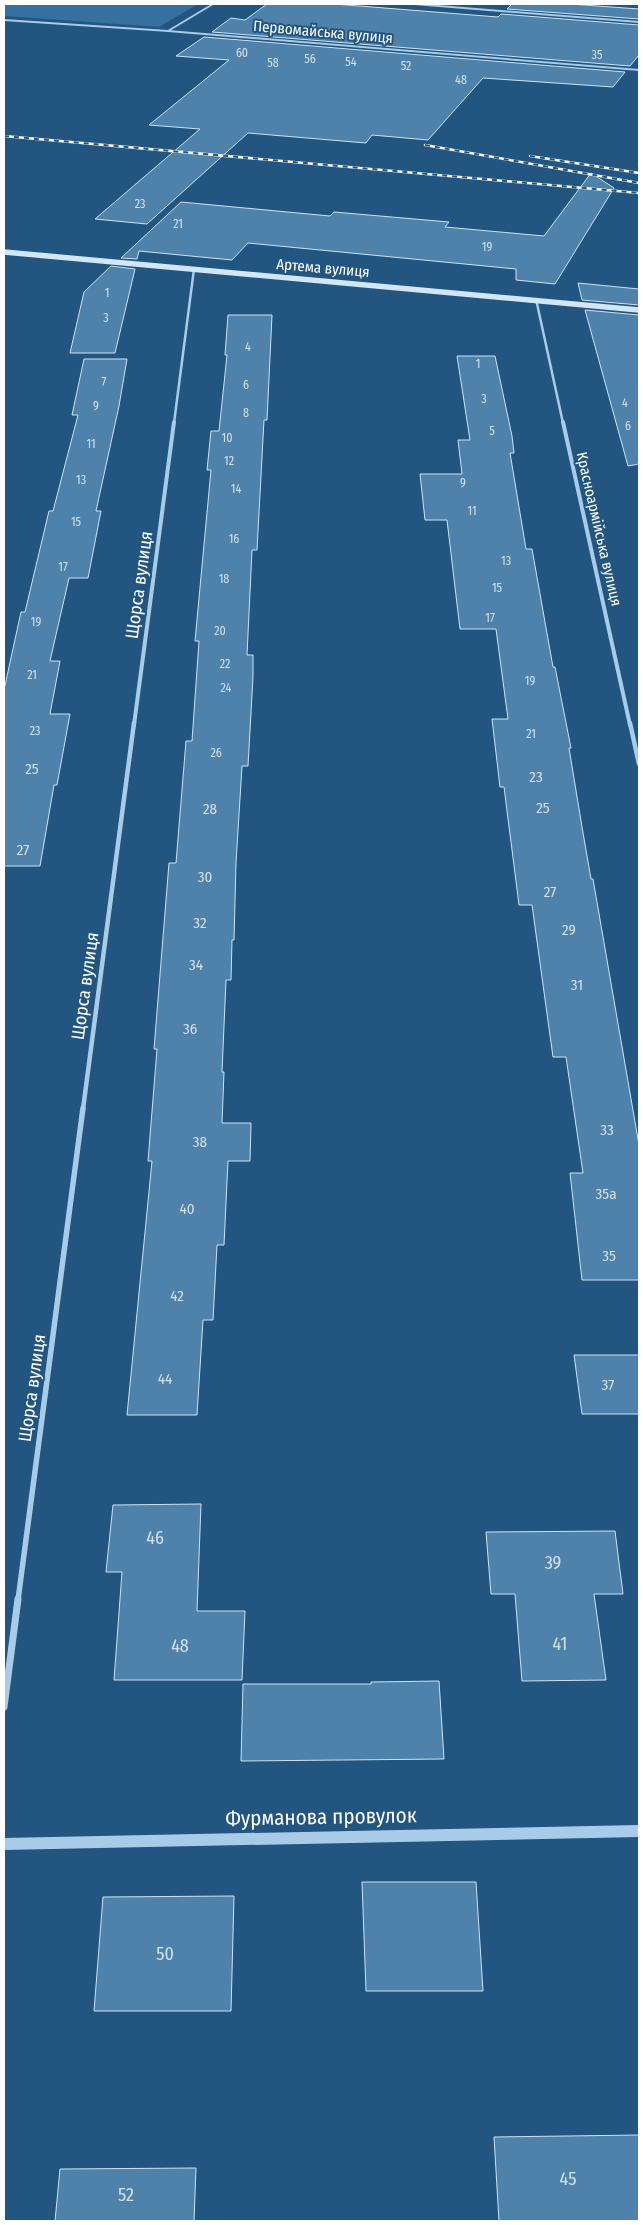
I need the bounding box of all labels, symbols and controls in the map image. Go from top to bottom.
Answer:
street label: Первомайська вулиця [252,17,394,47]
house number: 60 [236,46,248,60]
house number: 35 [592,48,603,62]
house number: 56 [304,52,316,66]
house number: 54 [345,55,357,69]
house number: 58 [267,56,279,70]
house number: 52 [401,59,411,73]
house number: 48 [455,73,467,87]
house number: 23 [135,197,145,211]
house number: 21 [173,217,183,231]
house number: 19 [482,240,492,254]
street label: Артема вулиця [276,255,370,281]
house number: 1 [105,286,109,300]
house number: 3 [103,311,109,325]
house number: 4 [245,340,251,354]
house number: 1 [476,357,480,371]
house number: 7 [102,375,107,389]
house number: 6 [243,378,249,392]
house number: 3 [481,392,487,406]
house number: 4 [622,396,628,410]
house number: 9 [93,399,99,413]
house number: 8 [243,406,249,420]
house number: 6 [625,419,631,433]
house number: 5 [489,424,495,438]
house number: 10 [222,431,232,445]
house number: 11 [86,437,96,451]
street label: Красноармійська вулиця [572,450,626,608]
house number: 12 [224,454,234,468]
house number: 13 [76,473,86,487]
house number: 9 [460,476,466,490]
house number: 14 [231,482,241,496]
house number: 11 [467,504,477,518]
house number: 15 [71,515,82,529]
street label: Щорса вулиця [121,530,157,640]
house number: 16 [229,532,239,546]
house number: 13 [501,554,511,568]
house number: 17 [58,560,68,574]
house number: 18 [219,572,229,586]
house number: 15 [492,581,503,595]
house number: 17 [485,611,495,625]
house number: 19 [31,615,41,629]
house number: 20 [214,624,226,638]
house number: 22 [220,657,230,671]
house number: 21 [27,668,37,682]
house number: 19 [525,674,535,688]
house number: 24 [221,681,232,695]
house number: 23 [30,724,40,738]
house number: 21 [526,727,536,741]
house number: 26 [210,746,222,760]
house number: 25 [25,760,39,778]
house number: 23 [529,768,543,786]
house number: 25 [536,799,550,817]
house number: 28 [203,800,217,818]
house number: 27 [17,841,29,859]
house number: 30 [198,868,212,886]
house number: 27 [544,883,556,901]
house number: 32 [193,914,207,932]
house number: 29 [562,921,576,939]
street label: Щорса вулиця [67,931,103,1041]
house number: 34 [189,956,203,974]
house number: 31 [571,976,583,994]
house number: 36 [183,1020,197,1038]
house number: 33 [600,1121,614,1139]
house number: 38 [193,1133,207,1151]
house number: 35а [595,1185,617,1203]
house number: 40 [179,1200,195,1218]
house number: 35 [602,1247,616,1265]
house number: 42 [170,1287,184,1305]
street label: Щорса вулиця [14,1333,50,1443]
house number: 44 [158,1370,172,1388]
house number: 37 [602,1376,614,1394]
house number: 46 [146,1527,164,1549]
house number: 39 [545,1552,561,1574]
house number: 41 [553,1633,567,1655]
house number: 48 [171,1635,189,1657]
street label: Фурманова провулок [225,1802,417,1832]
house number: 50 [156,1943,174,1965]
house number: 45 [560,2168,576,2190]
house number: 52 [118,2184,134,2206]

